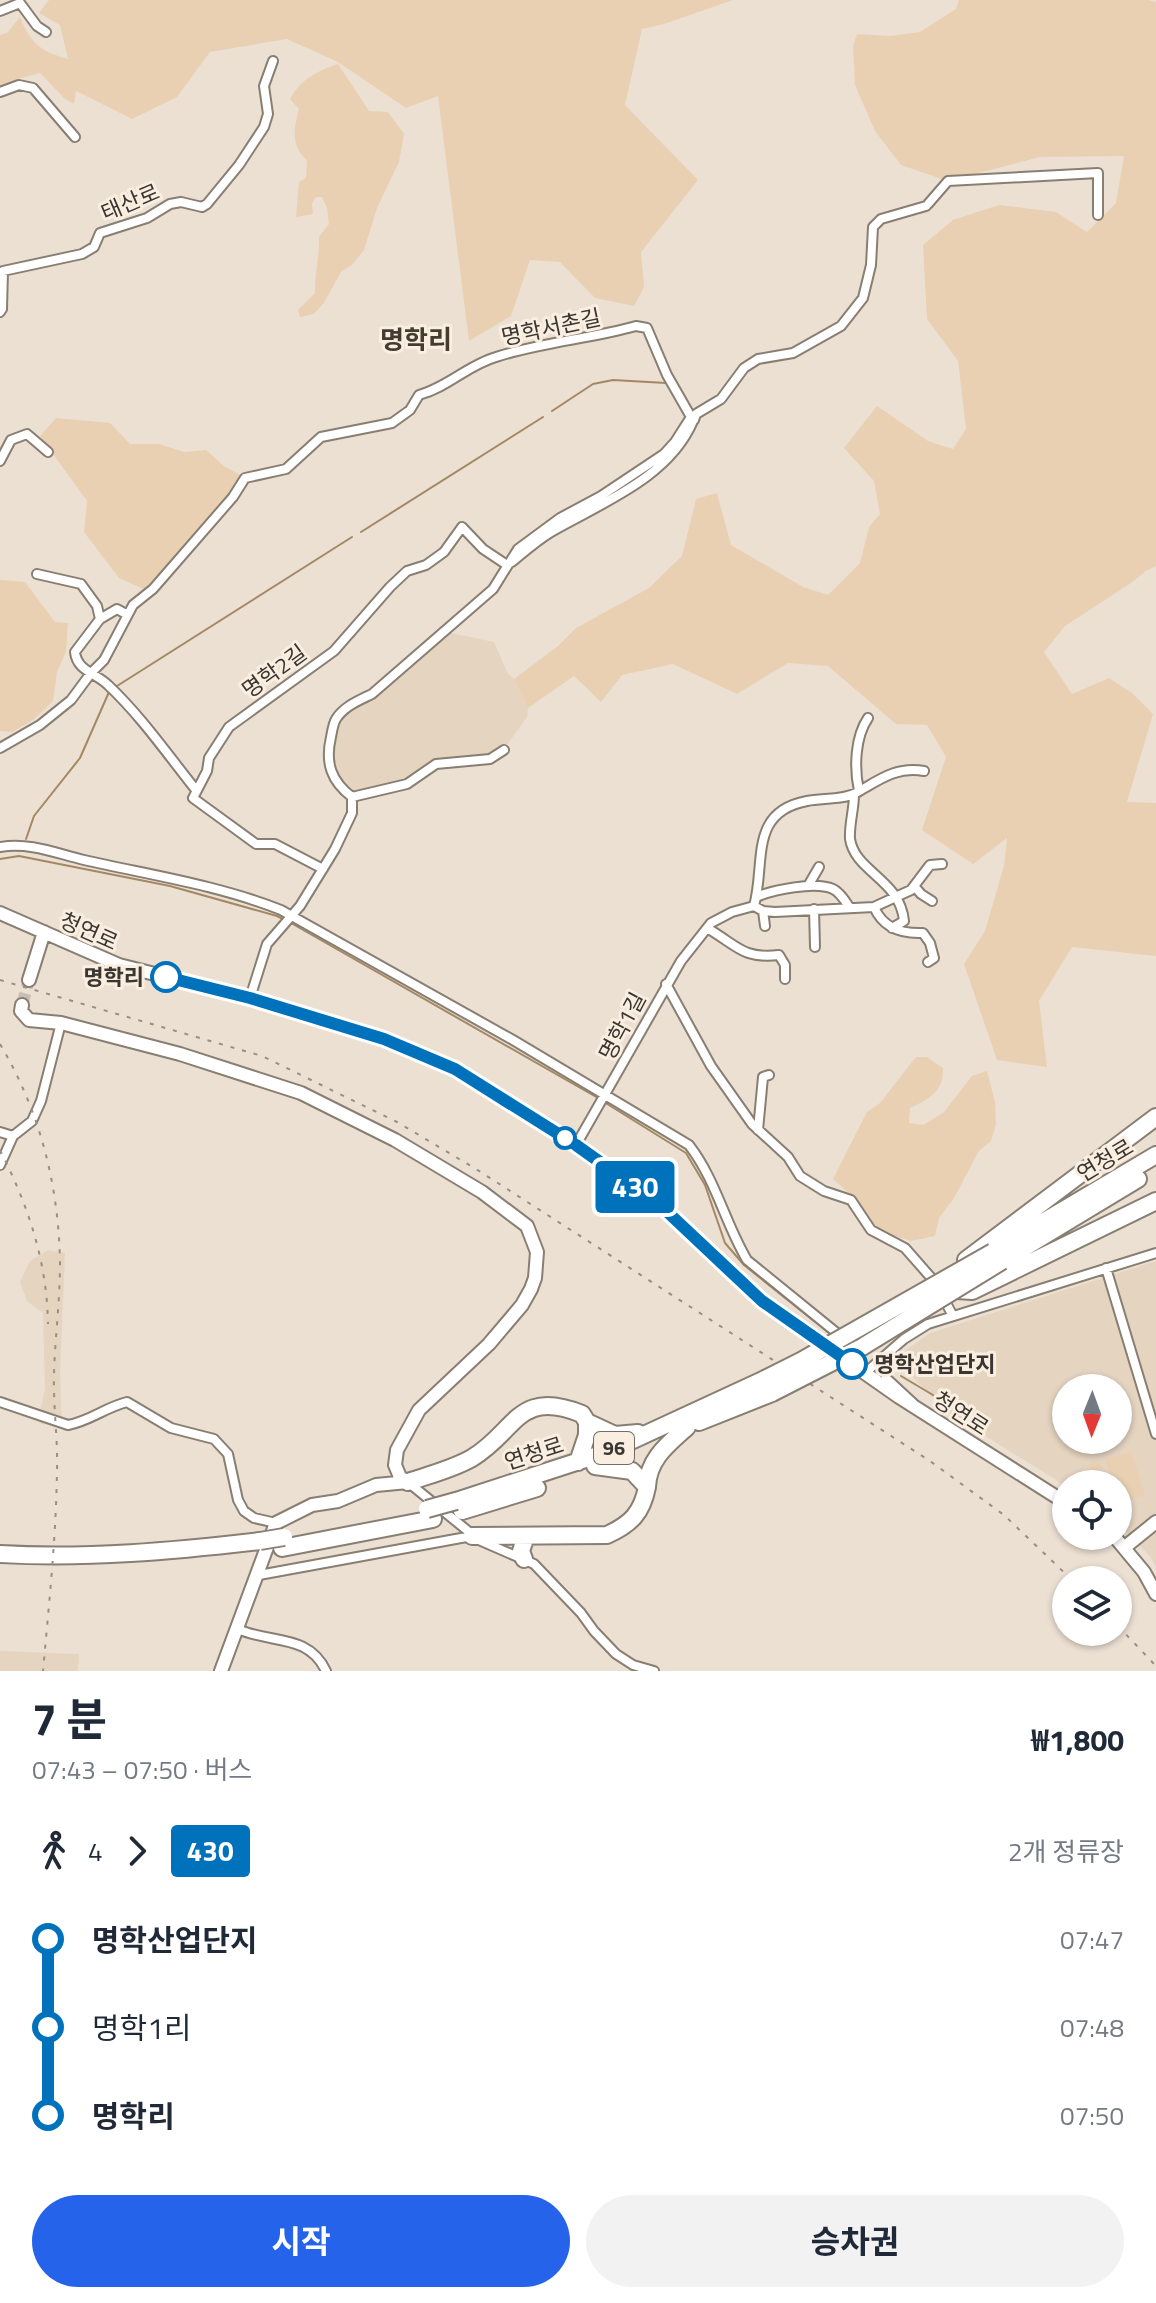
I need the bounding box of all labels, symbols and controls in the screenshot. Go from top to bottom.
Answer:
street label: 태산로 [95,174,165,230]
street label: 명학서촌길 [498,300,604,354]
district label: 명학리 [380,320,452,359]
street label: 명학2길 [234,636,314,706]
street label: 청연로 [54,903,124,959]
place label: 명학리 [83,960,144,994]
marker: 명학리 [151,962,181,992]
street label: 명학1길 [590,986,654,1066]
unlabelled marker [554,1127,576,1149]
street label: 연청로 [1070,1130,1140,1190]
line badge: 430 [589,1161,681,1213]
text: 430 [611,1165,659,1208]
place label: 명학산업단지 [874,1347,995,1381]
marker: 명학산업단지 [837,1349,867,1379]
north arrow [1052,1374,1132,1454]
map controls [1052,1374,1132,1646]
street label: 청연로 [926,1382,996,1444]
street label: 연청로 [500,1427,568,1479]
road number: 96 [594,1432,634,1464]
button: locate [1052,1470,1132,1550]
button: layers [1052,1566,1132,1646]
text: 7 분 [32,1685,107,1752]
text: ₩1,800 [1031,1717,1124,1763]
text: 07:43 – 07:50 · 버스 [32,1750,253,1789]
icon: walk [32,1829,76,1873]
icon: forward [115,1829,159,1873]
text: 430 [187,1829,234,1872]
text: 4 [88,1832,103,1871]
text: 2개 정류장 [1008,1832,1124,1871]
text: 명학산업단지 [92,1917,258,1963]
text: 07:47 [1060,1920,1124,1959]
text: 명학1리 [92,2005,192,2051]
text: 07:48 [1060,2008,1124,2047]
text: 명학리 [92,2093,175,2139]
text: 07:50 [1060,2096,1124,2135]
button: 시작 [32,2195,570,2287]
button: 승차권 [586,2195,1124,2287]

